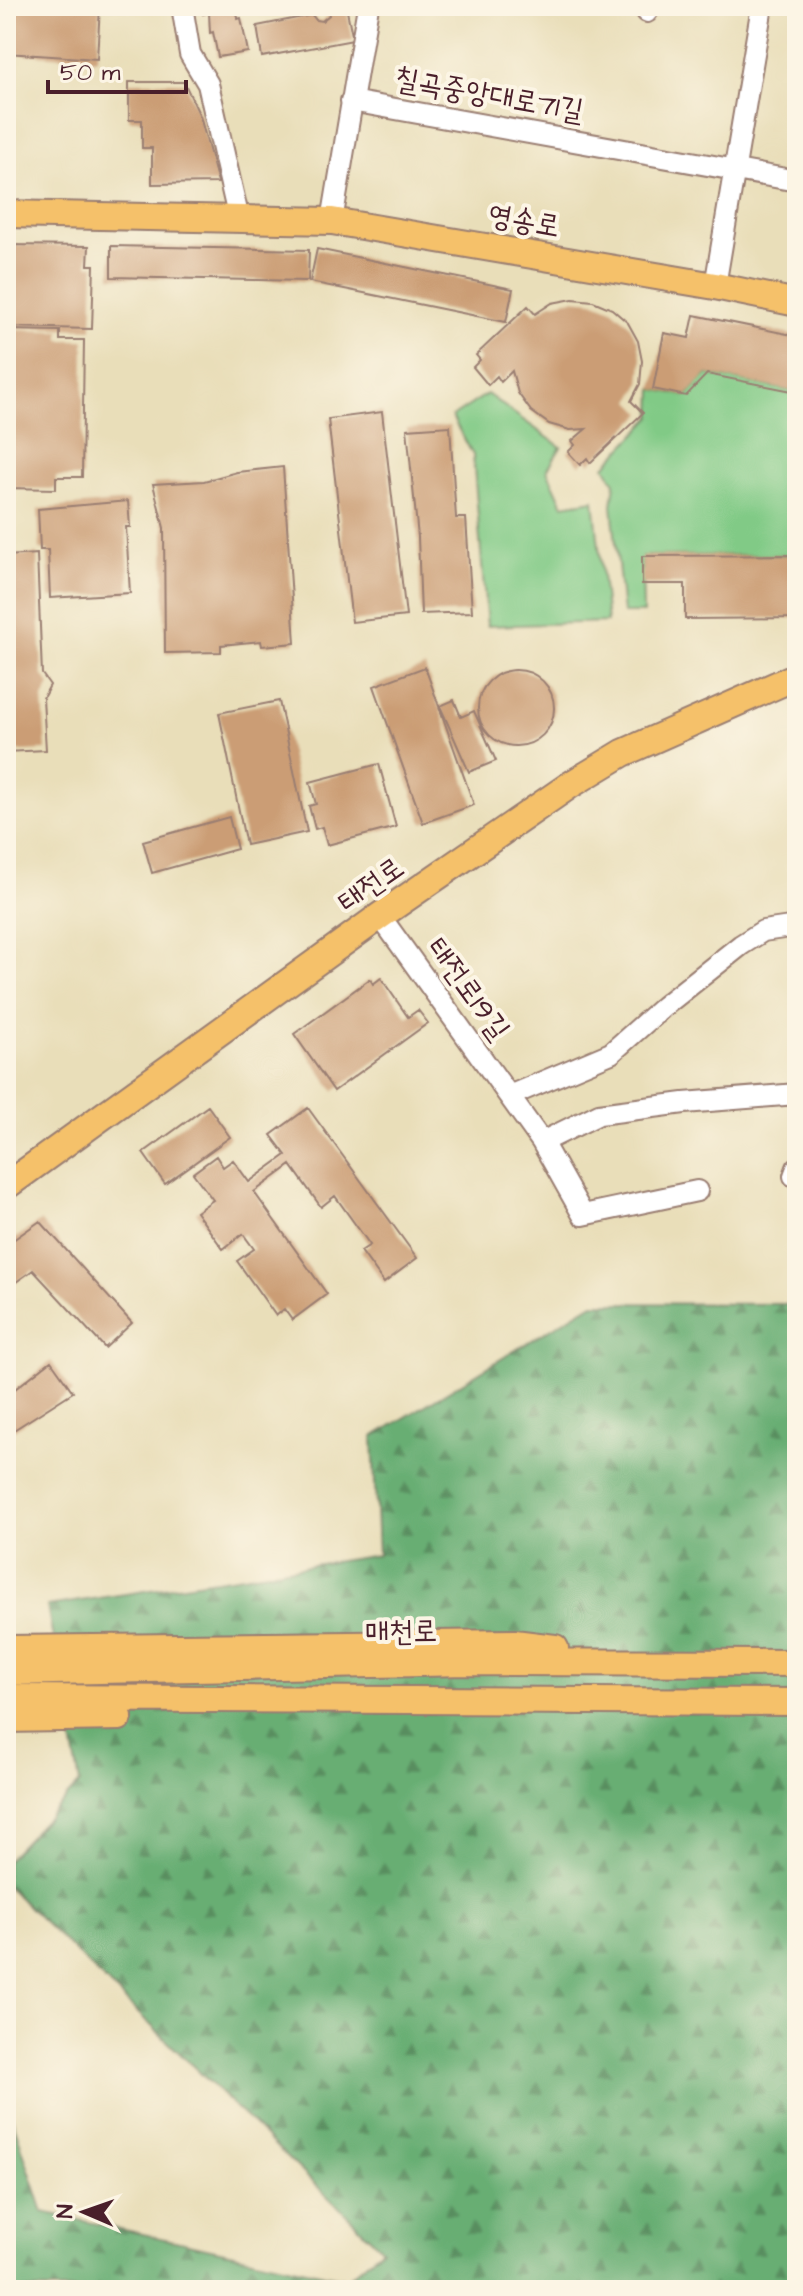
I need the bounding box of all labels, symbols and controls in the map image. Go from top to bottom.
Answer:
scale bar [48,44,186,94]
text: 50 m [60,56,121,90]
street label: 칠곡중앙대로71길 [391,58,587,132]
street label: 영송로 [485,194,563,248]
street label: 태전로 [329,847,413,923]
street label: 태전로19길 [416,929,520,1049]
street label: 매천로 [364,1610,438,1654]
north arrow [44,2172,124,2252]
text: N [50,2204,81,2219]

